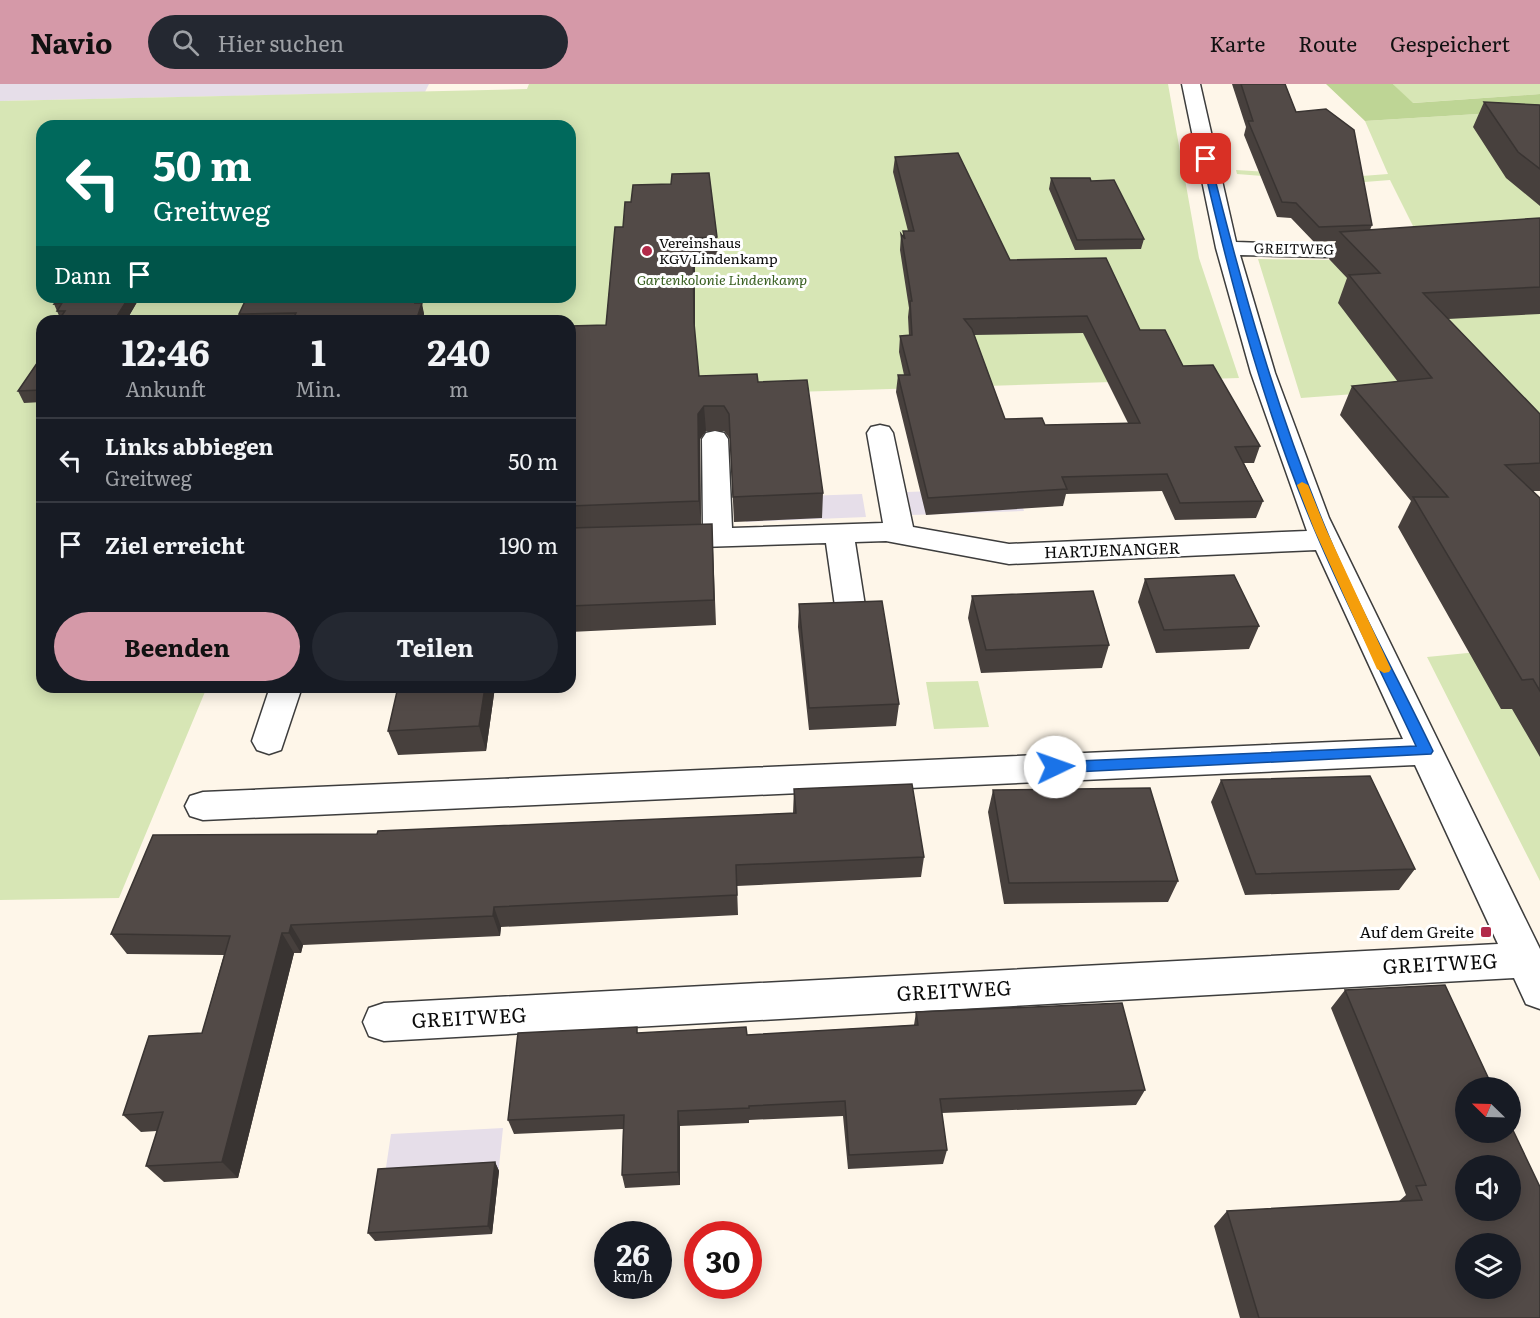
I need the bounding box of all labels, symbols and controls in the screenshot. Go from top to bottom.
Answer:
search box [148,15,568,69]
text: Navio [30,21,112,63]
icon: search [169,26,202,59]
text: Hier suchen [217,26,344,59]
text: Karte [1209,27,1265,58]
text: Route [1298,27,1357,58]
text: Gespeichert [1390,27,1510,58]
text: 50 m [153,132,252,194]
pin [1180,133,1231,184]
icon: arrive [1189,142,1222,175]
icon: left [54,144,132,222]
text: Greitweg [153,189,270,229]
place label: Vereinshaus KGV Lindenkamp [659,232,778,268]
street label: GREITWEG [1254,237,1335,259]
marker: Vereinshaus KGV Lindenkamp [640,244,654,258]
text: Dann [54,258,111,291]
icon: arrive [123,258,156,291]
park label: Gartenkolonie Lindenkamp [637,269,807,289]
text: 12:46 [122,324,210,377]
text: 1 [311,324,326,377]
text: 240 [427,324,490,377]
text: Ankunft [126,373,206,403]
text: Min. [295,373,342,403]
text: m [449,373,469,403]
text: Links abbiegen [105,429,274,462]
icon: left [54,444,87,477]
text: 50 m [508,444,558,477]
text: Greitweg [105,462,192,492]
icon: arrive [54,528,87,561]
text: Ziel erreicht [105,528,245,561]
text: 190 m [499,528,558,561]
street label: HARTJENANGER [1044,535,1181,563]
button: Beenden [54,612,300,681]
button: Teilen [312,612,558,681]
position arrow [1023,735,1087,799]
place label: Auf dem Greite [1360,919,1474,943]
marker: Auf dem Greite [1479,925,1493,939]
street label: GREITWEG [1382,944,1498,980]
street label: GREITWEG [896,971,1012,1007]
street label: GREITWEG [411,998,527,1034]
north arrow [1455,1077,1521,1143]
map controls [1455,1077,1521,1299]
button: sound [1455,1155,1521,1221]
speed limit sign: 30 [684,1221,762,1299]
text: 26 [616,1231,650,1275]
button: layers [1455,1233,1521,1299]
text: km/h [613,1264,653,1287]

